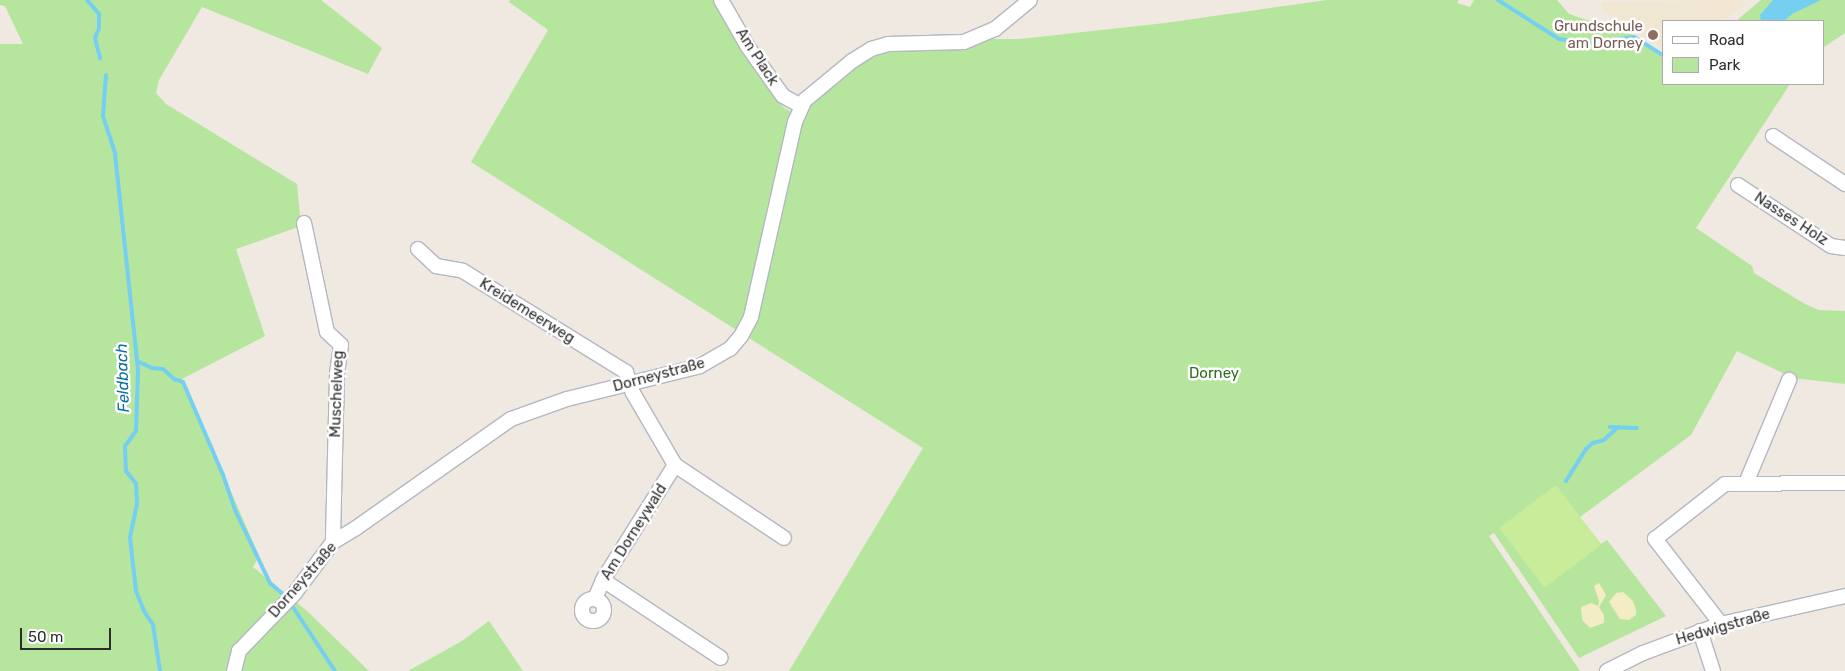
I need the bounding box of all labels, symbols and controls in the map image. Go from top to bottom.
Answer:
place label: Grundschule am Dorney [1554,17,1643,52]
legend [1662,20,1825,85]
street label: Am Plack [732,25,782,89]
marker: Grundschule am Dorney [1647,29,1659,41]
text: Road [1709,31,1745,49]
text: Park [1709,56,1740,74]
street label: Nasses Holz [1751,188,1831,250]
street label: Kreidemeerweg [476,275,578,347]
water label: Feldbach [112,343,134,413]
street label: Muschelweg [326,350,348,438]
street label: Dorneystraße [611,354,707,396]
park label: Dorney [1189,365,1239,383]
street label: Am Dorneywald [597,481,671,583]
street label: Dorneystraße [265,538,341,622]
street label: Hedwigstraße [1674,605,1772,649]
scale bar [22,618,114,650]
text: 50 m [28,628,63,646]

